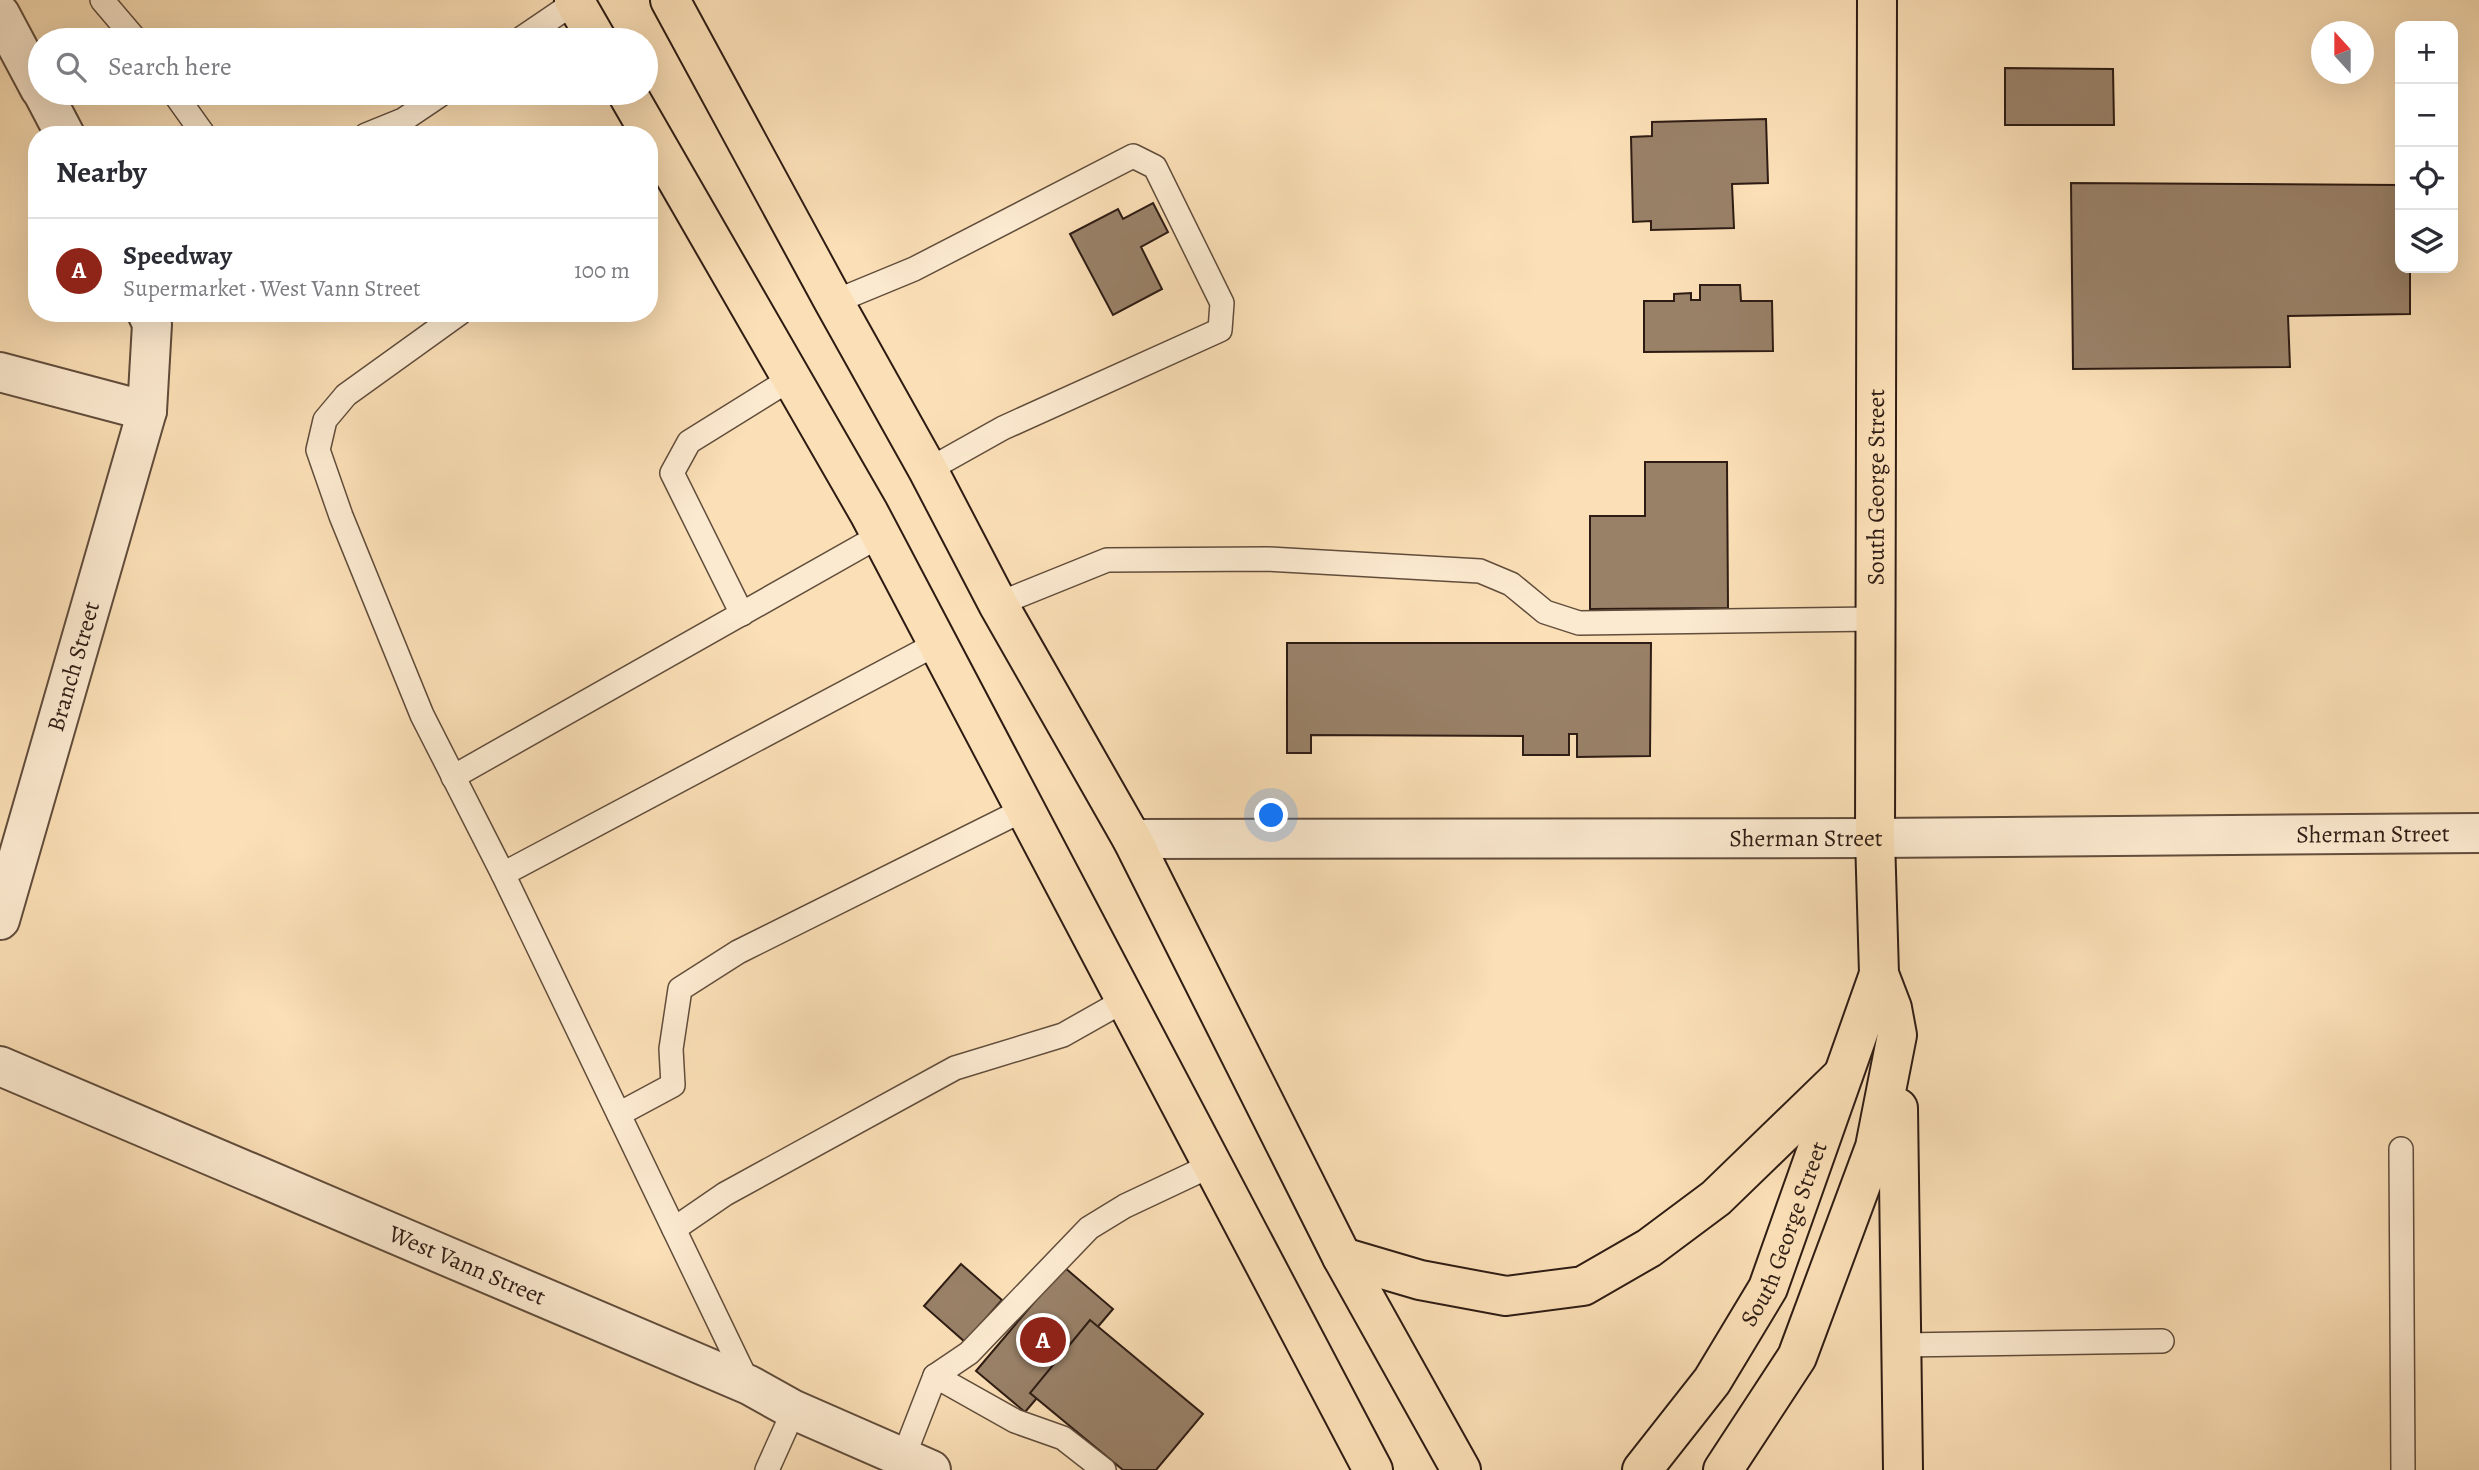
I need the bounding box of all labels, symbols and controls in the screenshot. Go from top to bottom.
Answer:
north arrow [2311,21,2374,84]
map controls [2395,21,2458,273]
button: + [2395,21,2458,84]
search box [28,28,658,105]
icon: search [52,48,90,86]
text: Search here [108,49,232,84]
button: − [2395,84,2458,147]
button: locate [2395,147,2458,210]
text: Nearby [56,152,147,192]
button: layers [2395,210,2458,273]
text: Speedway [123,238,232,273]
text: A [72,255,86,286]
text: 100 m [574,255,630,286]
text: Supermarket · West Vann Street [123,273,421,304]
street label: South George Street [1860,389,1892,586]
street label: Branch Street [39,597,107,735]
your location [1254,798,1288,832]
street label: Sherman Street [2296,817,2450,851]
street label: Sherman Street [1729,822,1883,854]
street label: South George Street [1733,1137,1835,1332]
street label: West Vann Street [383,1217,551,1313]
pin: A [1020,1314,1066,1366]

